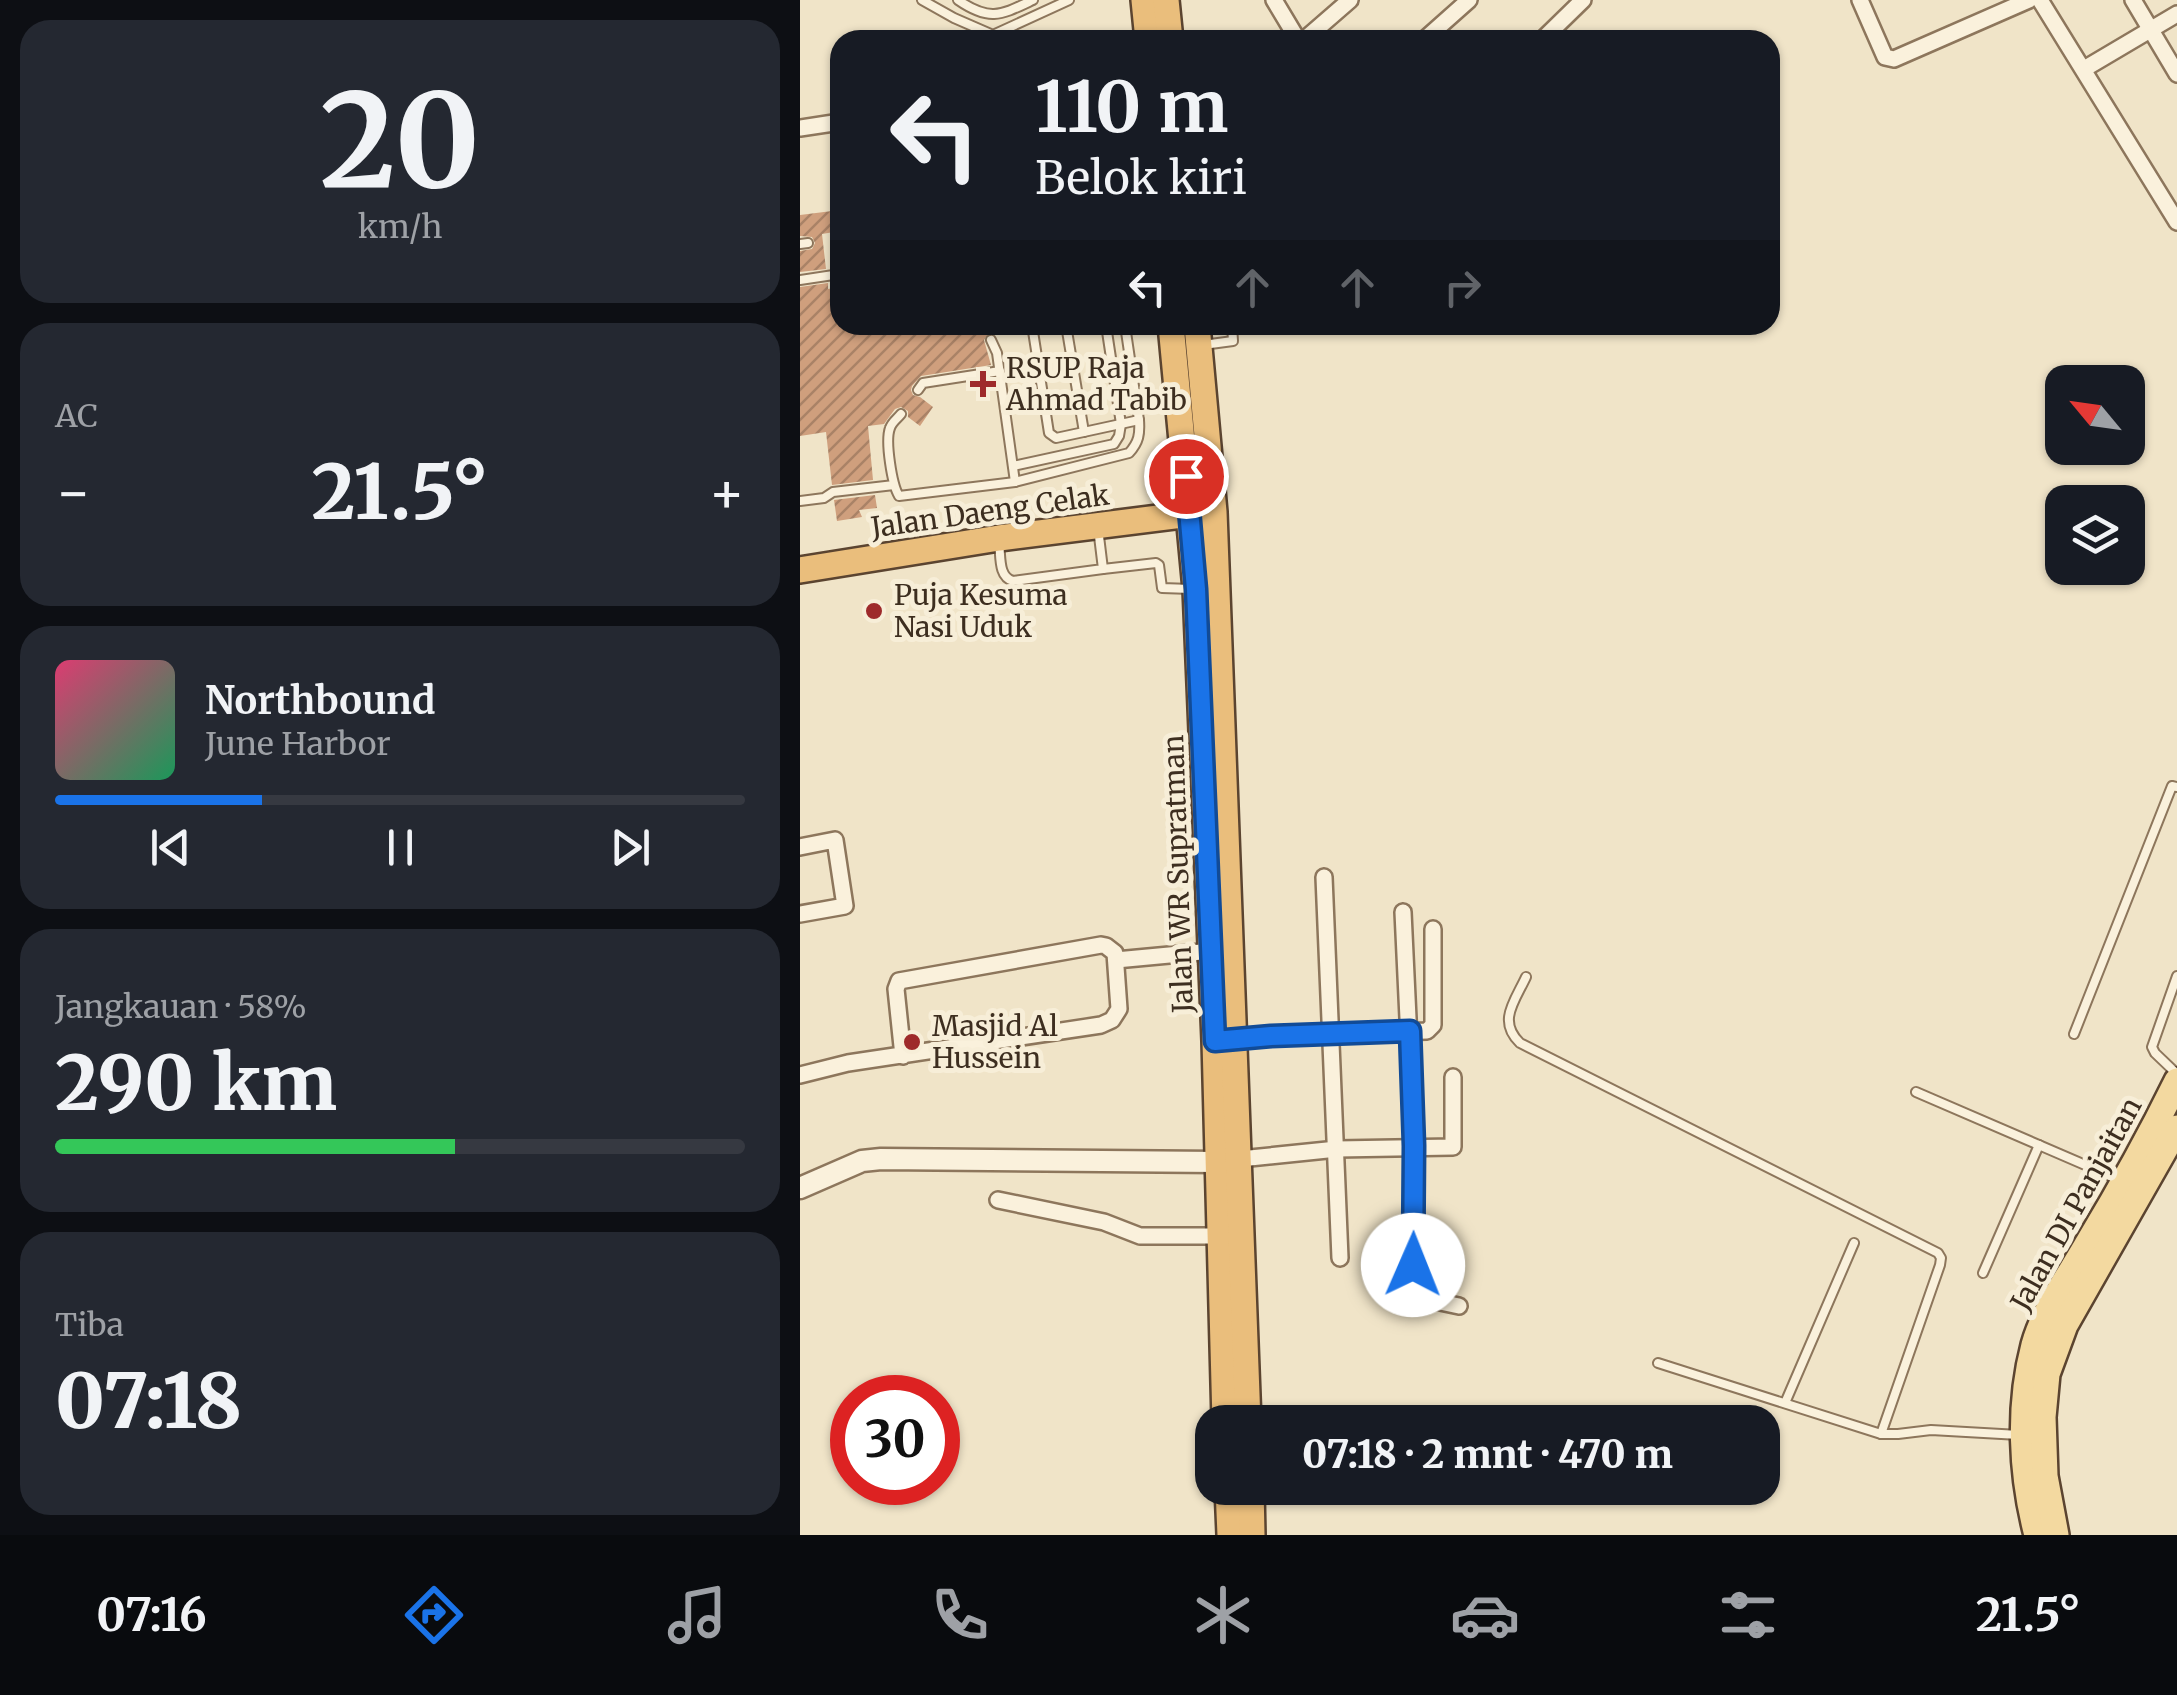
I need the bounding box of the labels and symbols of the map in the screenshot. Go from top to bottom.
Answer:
place label: RSUP Raja Ahmad Tabib [1005,350,1187,418]
north arrow [2045,365,2145,465]
marker: RSUP Raja Ahmad Tabib [970,371,996,397]
pin [1144,434,1229,519]
street label: Jalan Daeng Celak [868,476,1112,546]
place label: Puja Kesuma Nasi Uduk [894,577,1068,645]
marker: Puja Kesuma Nasi Uduk [863,600,885,622]
street label: Jalan WR Supratman [1155,734,1201,1015]
place label: Masjid Al Hussein [932,1008,1058,1076]
marker: Masjid Al Hussein [901,1031,923,1053]
street label: Jalan DI Panjaitan [2002,1091,2150,1318]
position arrow [1361,1213,1465,1317]
speed limit sign: 30 [830,1375,960,1505]

